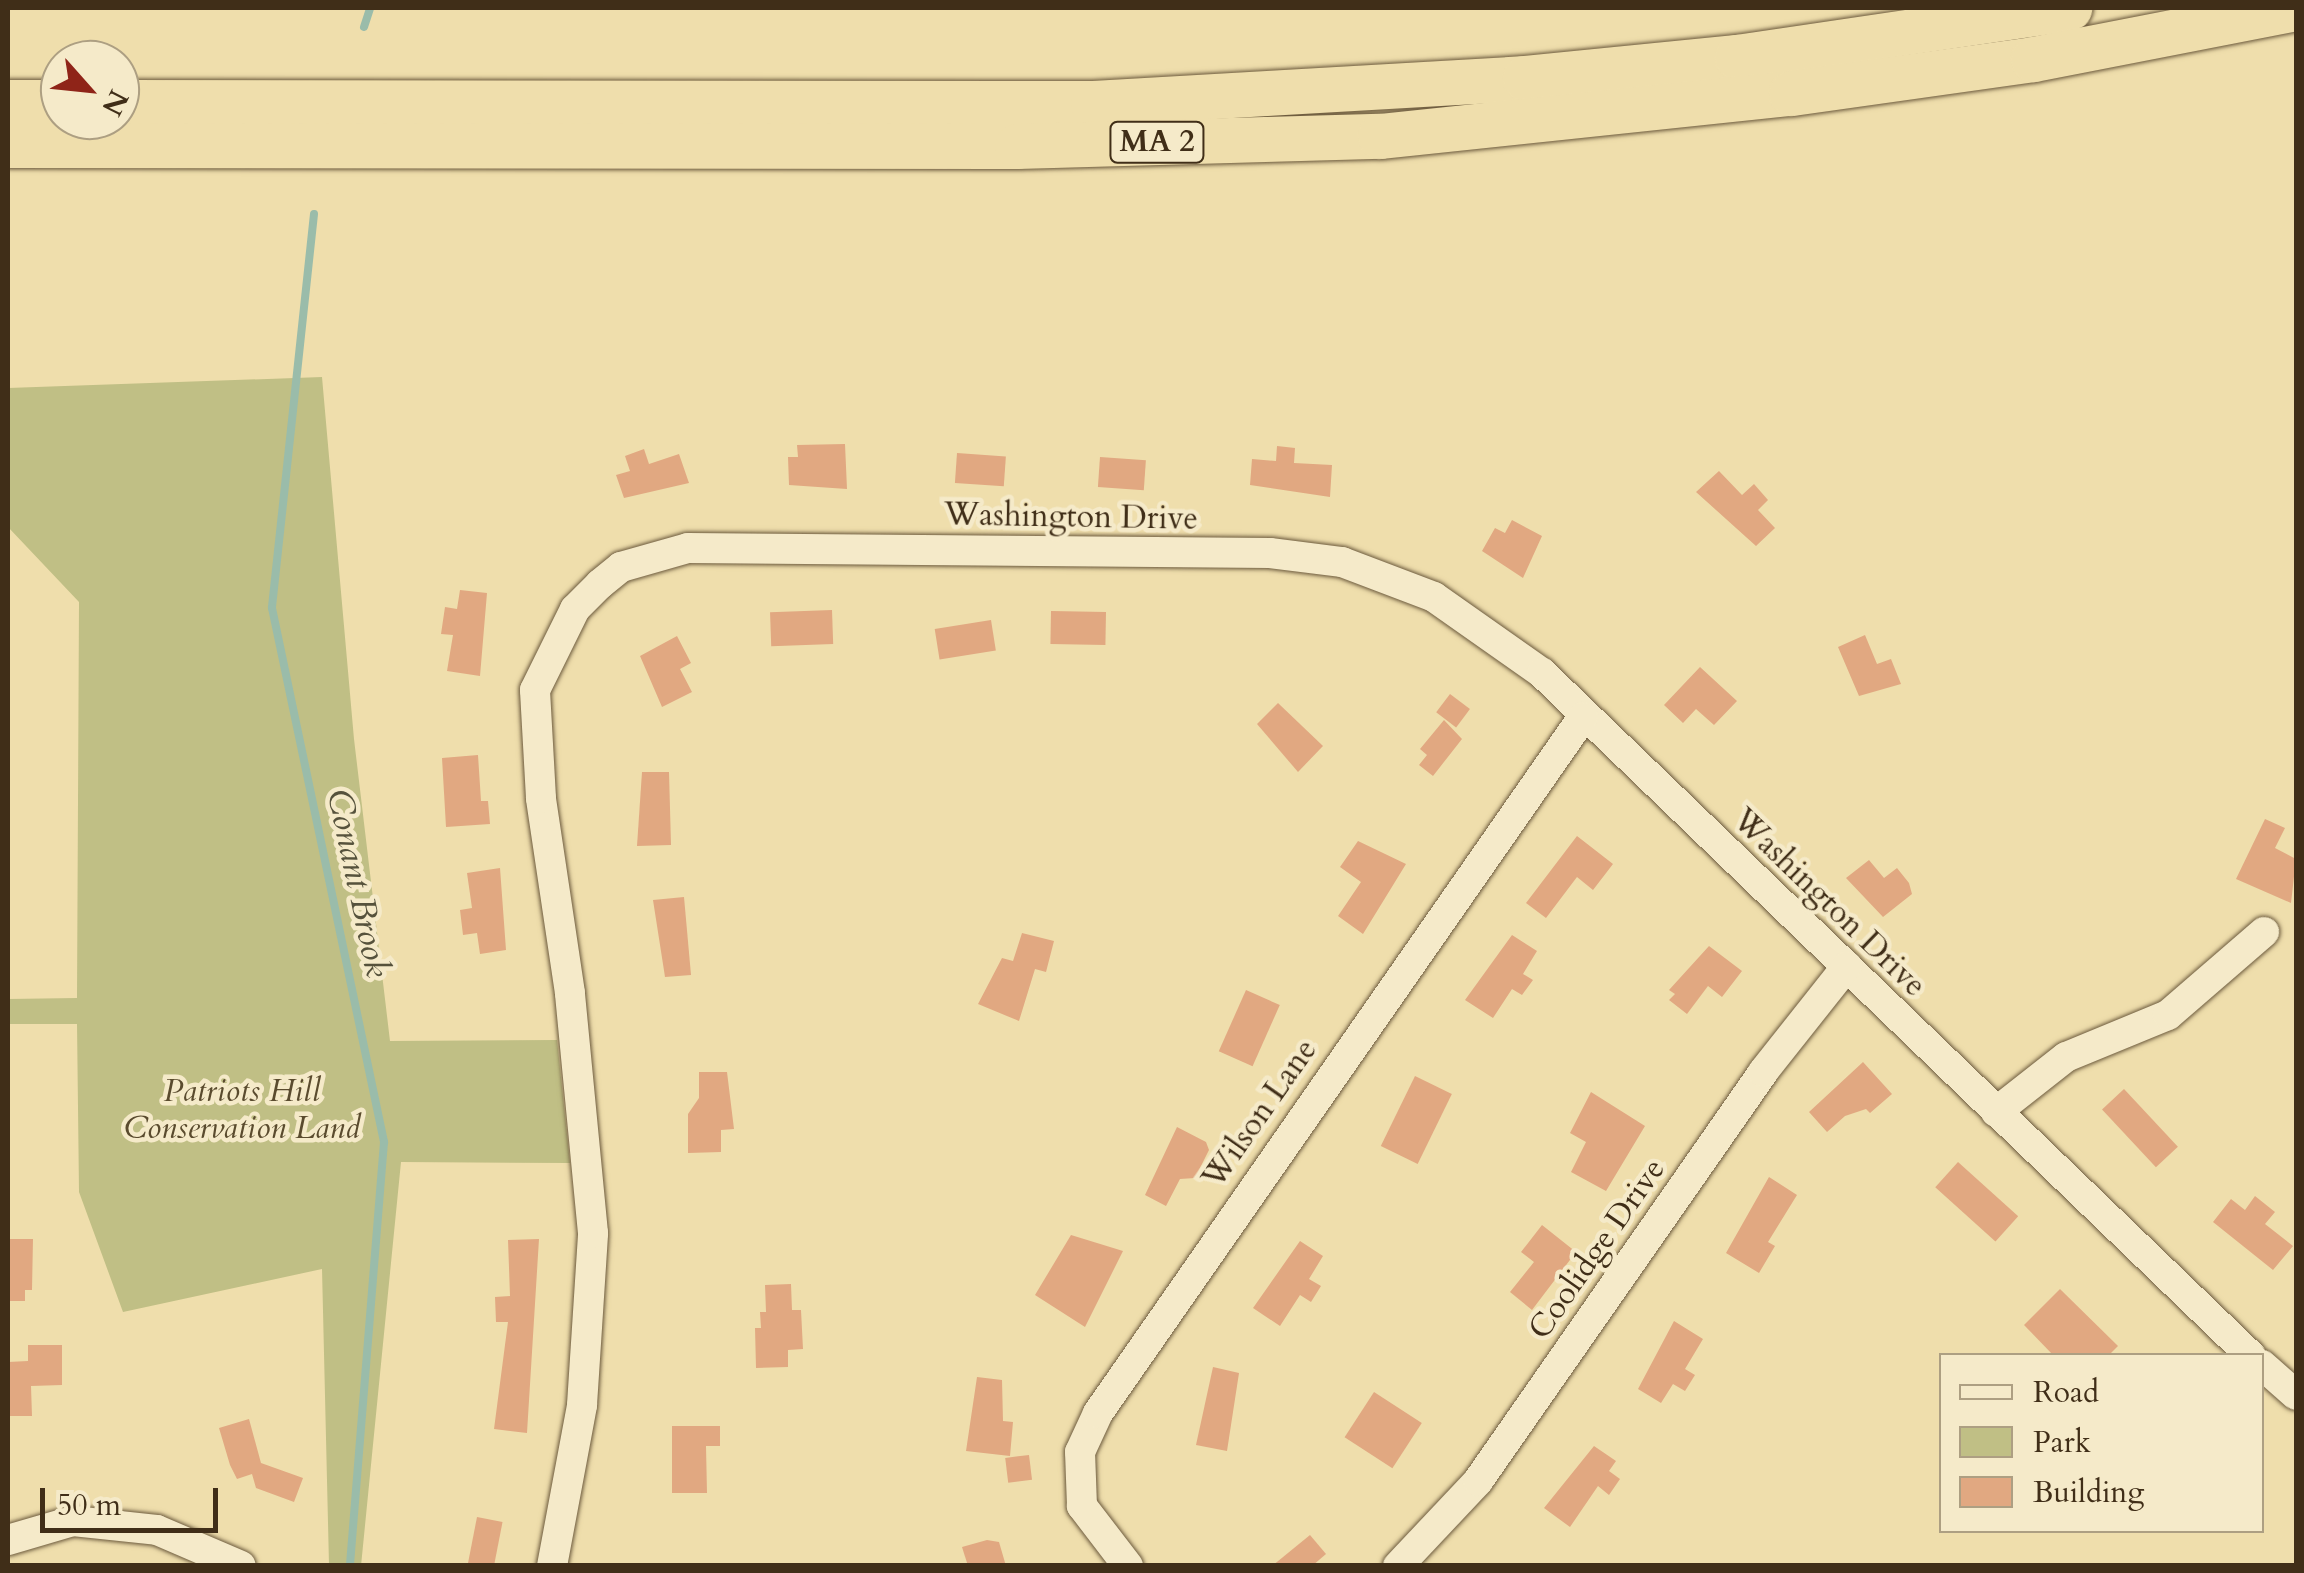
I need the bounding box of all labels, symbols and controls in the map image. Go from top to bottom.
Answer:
north arrow [40,40,140,140]
text: N [93,83,137,122]
road number: MA 2 [1107,117,1207,167]
street label: Washington Drive [944,496,1198,538]
water label: Conant Brook [318,785,398,981]
street label: Washington Drive [1724,801,1934,1005]
street label: Wilson Lane [1195,1032,1325,1196]
park label: Patriots Hill Conservation Land [124,1073,360,1148]
street label: Coolidge Drive [1521,1151,1673,1347]
legend [1939,1353,2264,1533]
text: Road [2033,1372,2099,1413]
text: Park [2033,1422,2091,1463]
scale bar [45,1468,222,1530]
text: Building [2033,1472,2144,1513]
text: 50 m [57,1485,121,1526]

